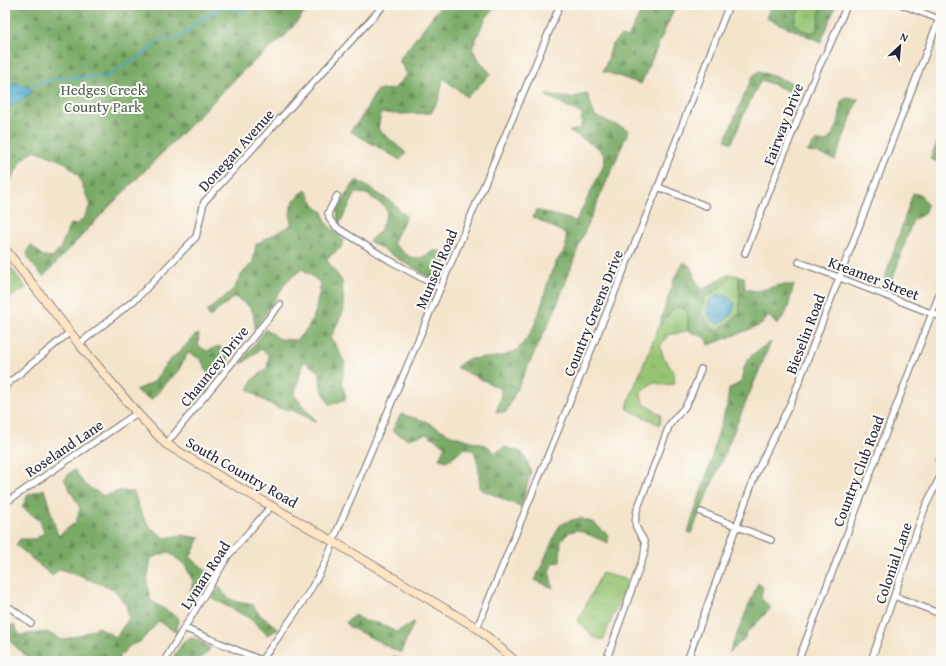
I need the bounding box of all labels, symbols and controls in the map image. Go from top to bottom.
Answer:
north arrow [880,26,920,66]
text: N [898,28,912,46]
park label: Hedges Creek County Park [61,79,146,117]
street label: Fairway Drive [758,80,808,168]
street label: Donegan Avenue [193,104,279,196]
street label: Munsell Road [410,226,462,312]
street label: Country Greens Drive [558,247,628,379]
street label: Kreamer Street [826,251,923,305]
street label: Bieselin Road [780,291,830,377]
street label: Chauncey Drive [175,321,253,411]
street label: Country Club Road [827,412,889,530]
street label: Roseland Lane [21,414,107,482]
street label: South Country Road [182,431,302,513]
street label: Colonial Lane [869,520,917,606]
street label: Lyman Road [175,537,235,613]

